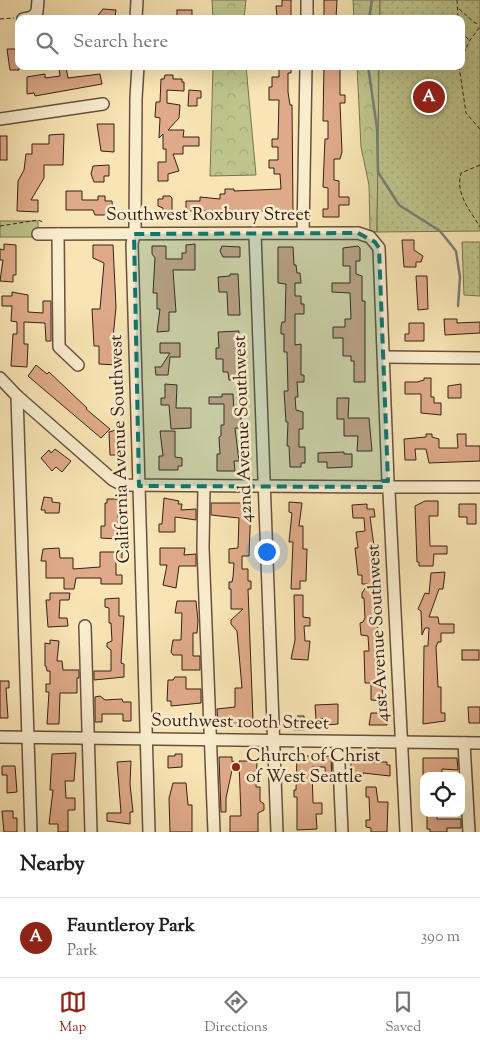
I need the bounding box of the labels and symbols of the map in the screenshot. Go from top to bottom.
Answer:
pin: A [413,78,445,116]
street label: Southwest Roxbury Street [106,203,310,229]
street label: California Avenue Southwest [104,334,138,564]
street label: 42nd Avenue Southwest [228,335,260,523]
your location [254,539,280,565]
street label: 41st Avenue Southwest [361,543,397,723]
street label: Southwest 100th Street [151,708,329,738]
place label: Church of Christ of West Seattle [246,744,380,791]
marker: Church of Christ of West Seattle [230,761,242,773]

